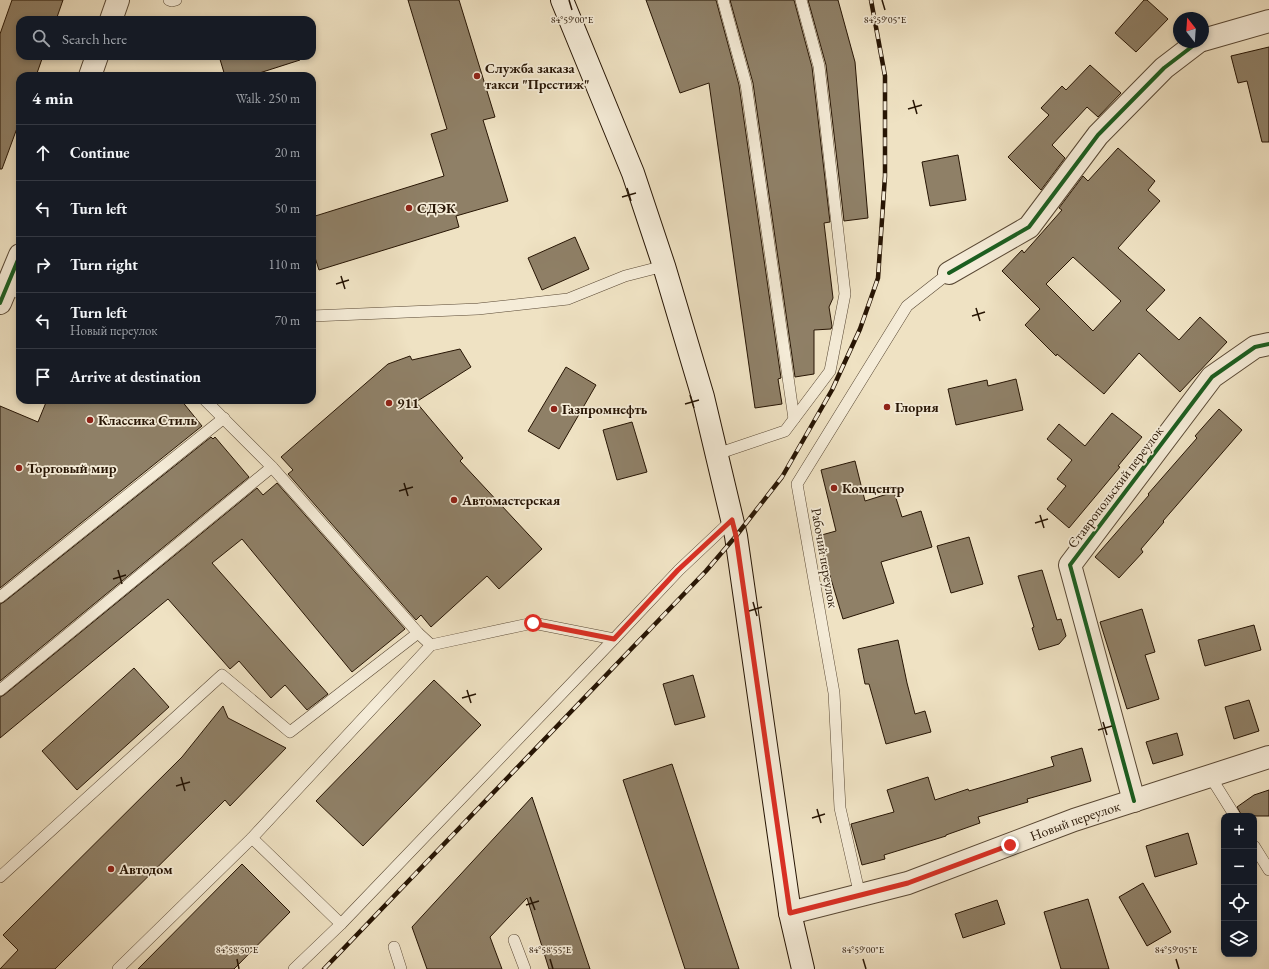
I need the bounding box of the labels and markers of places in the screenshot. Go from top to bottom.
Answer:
place label: Служба заказа такси "Престиж" [485,59,589,93]
marker: Служба заказа такси "Престиж" [472,71,482,81]
place label: СДЭК [417,199,457,217]
marker: СДЭК [404,203,414,213]
place label: 911 [397,394,419,412]
marker: 911 [384,398,394,408]
place label: Глория [895,398,939,416]
place label: Газпромнефть [562,400,648,418]
marker: Глория [882,402,892,412]
marker: Газпромнефть [549,404,559,414]
place label: Классика Стиль [98,411,198,429]
marker: Классика Стиль [85,415,95,425]
place label: Торговый мир [27,459,117,477]
marker: Торговый мир [14,463,24,473]
place label: Комцентр [842,479,904,497]
marker: Комцентр [829,483,839,493]
place label: Автомастерская [461,491,561,509]
marker: Автомастерская [449,495,459,505]
place label: Автодом [118,860,173,878]
marker: Автодом [106,864,116,874]

